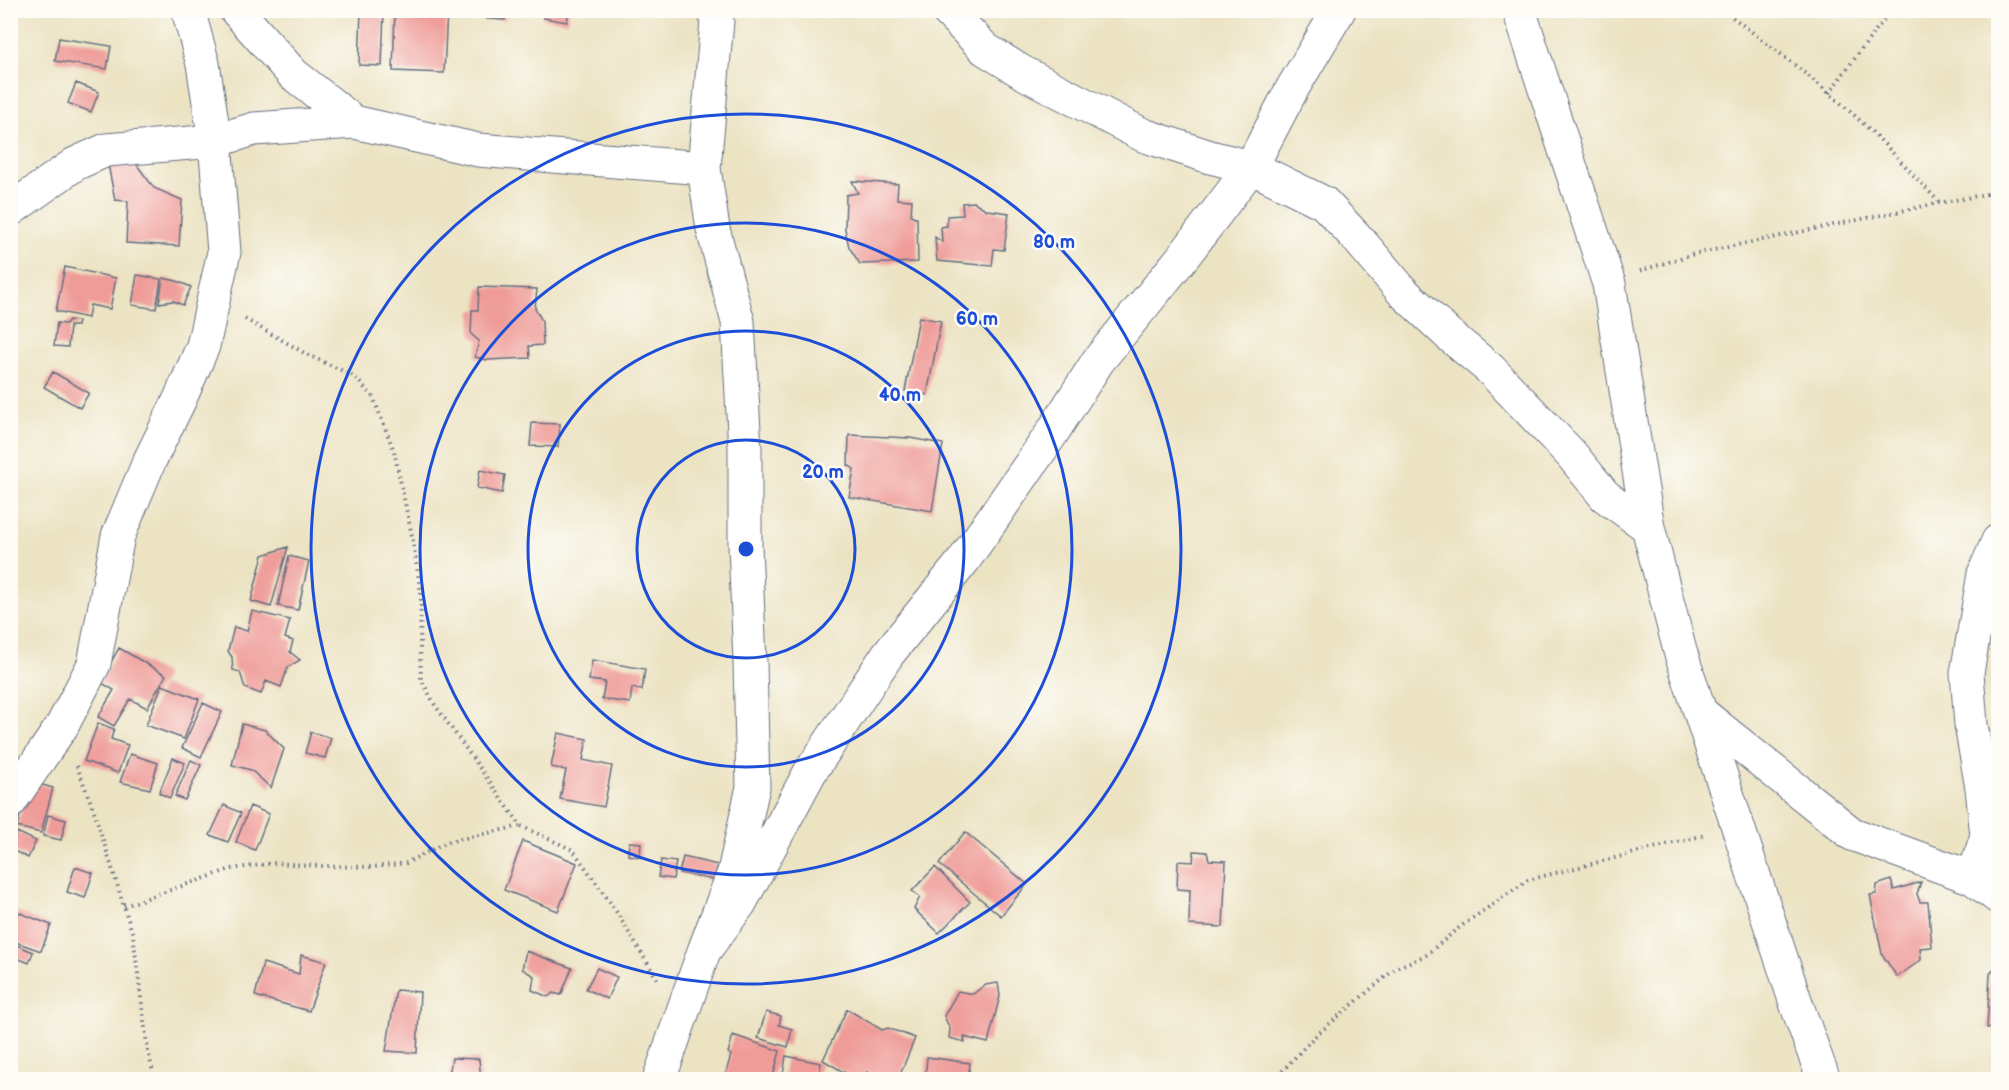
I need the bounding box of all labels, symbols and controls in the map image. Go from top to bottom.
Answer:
text: 80 m [1033,232,1075,253]
text: 60 m [956,309,998,330]
text: 40 m [879,385,921,406]
text: 20 m [802,462,844,483]
centre of rings [736,539,756,559]

